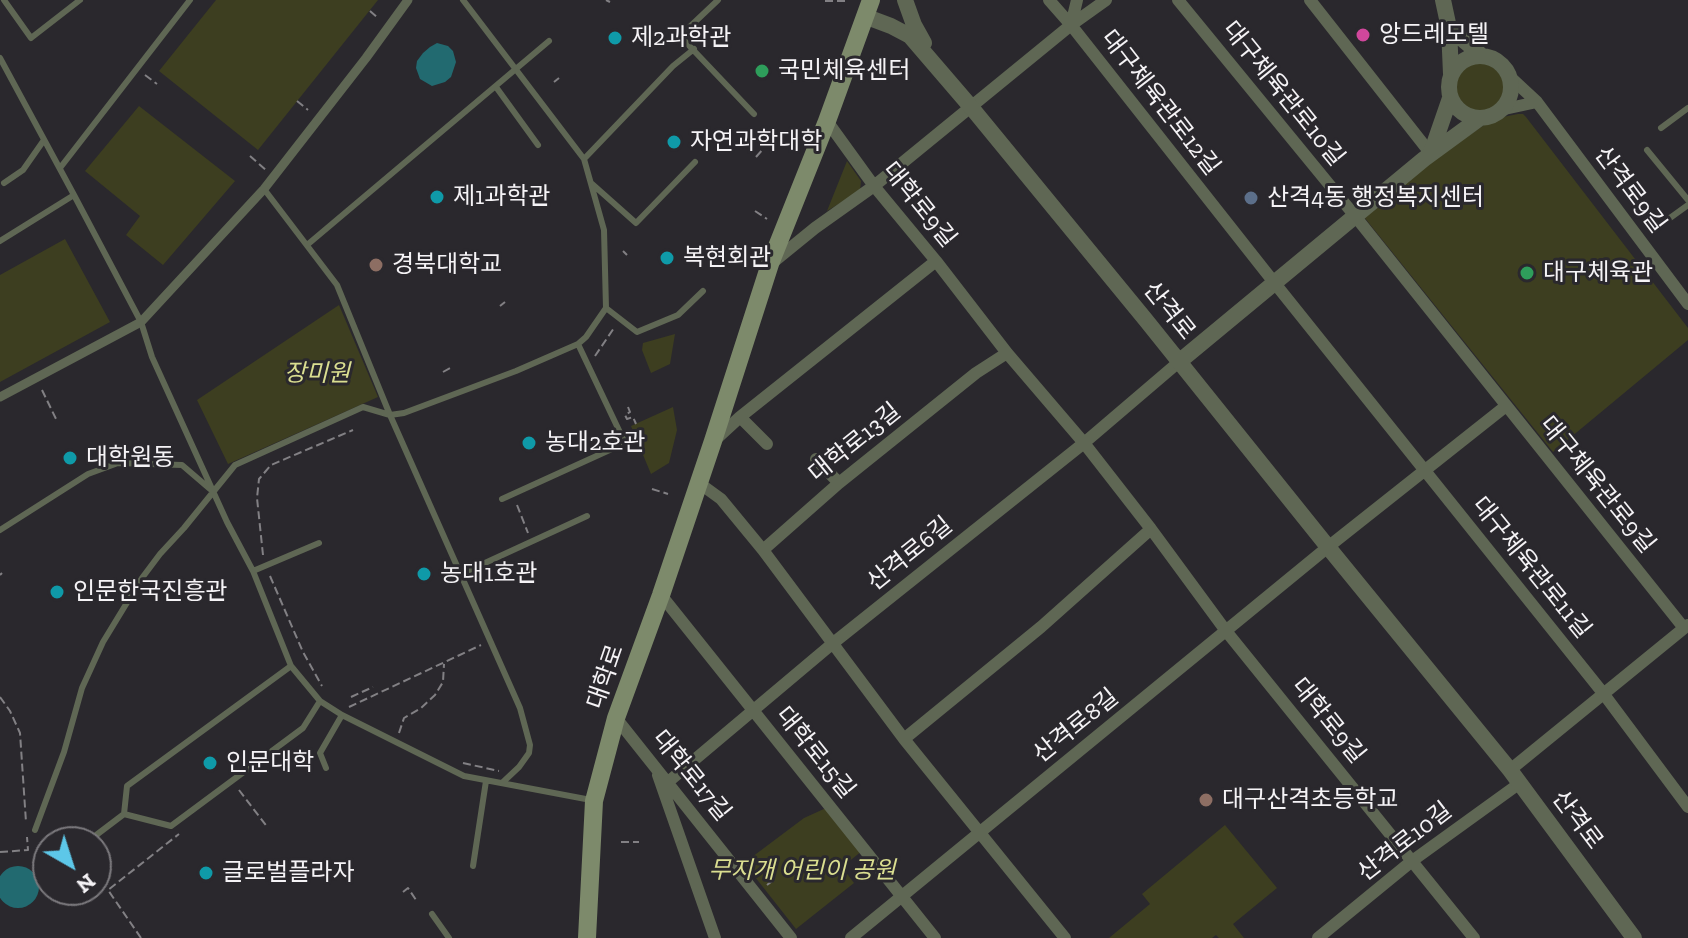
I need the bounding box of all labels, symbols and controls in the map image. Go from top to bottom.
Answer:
street label: 대구체육관로10길 [1216,16,1350,172]
place label: 앙드레모텔 [1379,21,1489,49]
place label: 제2과학관 [631,24,732,52]
street label: 대구체육관로12길 [1094,25,1226,181]
marker: 앙드레모텔 [1354,26,1372,44]
marker: 제2과학관 [606,29,624,47]
place label: 국민체육센터 [778,57,910,85]
marker: 국민체육센터 [753,62,771,80]
place label: 자연과학대학 [690,128,822,156]
marker: 자연과학대학 [665,133,683,151]
street label: 산격로9길 [1588,141,1672,239]
street label: 대학로9길 [876,157,962,253]
place label: 제1과학관 [453,183,551,211]
place label: 산격4동 행정복지센터 [1267,184,1484,212]
marker: 제1과학관 [428,188,446,206]
marker: 산격4동 행정복지센터 [1242,189,1260,207]
place label: 복현회관 [683,244,771,272]
marker: 복현회관 [658,249,676,267]
place label: 경북대학교 [392,251,502,279]
marker: 경북대학교 [367,256,385,274]
place label: 대구체육관 [1543,259,1653,287]
marker: 대구체육관 [1518,264,1536,282]
street label: 산격로 [1137,276,1201,346]
park label: 장미원 [284,360,350,388]
street label: 대학로13길 [803,397,907,489]
street label: 대구체육관로9길 [1533,411,1661,559]
place label: 농대2호관 [545,429,646,457]
marker: 농대2호관 [520,434,538,452]
place label: 대학원동 [86,444,174,472]
marker: 대학원동 [61,449,79,467]
street label: 대구체육관로11길 [1465,492,1597,644]
street label: 산격로6길 [862,511,958,597]
place label: 농대1호관 [440,560,538,588]
marker: 농대1호관 [415,565,433,583]
place label: 인문한국진흥관 [73,578,228,606]
marker: 인문한국진흥관 [48,583,66,601]
street label: 대학로 [582,641,630,713]
street label: 대학로9길 [1285,673,1371,769]
street label: 산격로8길 [1028,683,1124,769]
street label: 대학로15길 [769,701,861,805]
street label: 대학로17길 [646,725,736,827]
place label: 인문대학 [226,749,314,777]
marker: 인문대학 [201,754,219,772]
street label: 산격로 [1546,785,1608,855]
place label: 대구산격초등학교 [1222,786,1399,814]
marker: 대구산격초등학교 [1197,791,1215,809]
street label: 산격로10길 [1352,796,1458,888]
north arrow [32,826,112,906]
park label: 무지개 어린이 공원 [708,857,896,885]
place label: 글로벌플라자 [222,859,354,887]
marker: 글로벌플라자 [197,864,215,882]
text: N [71,868,101,899]

